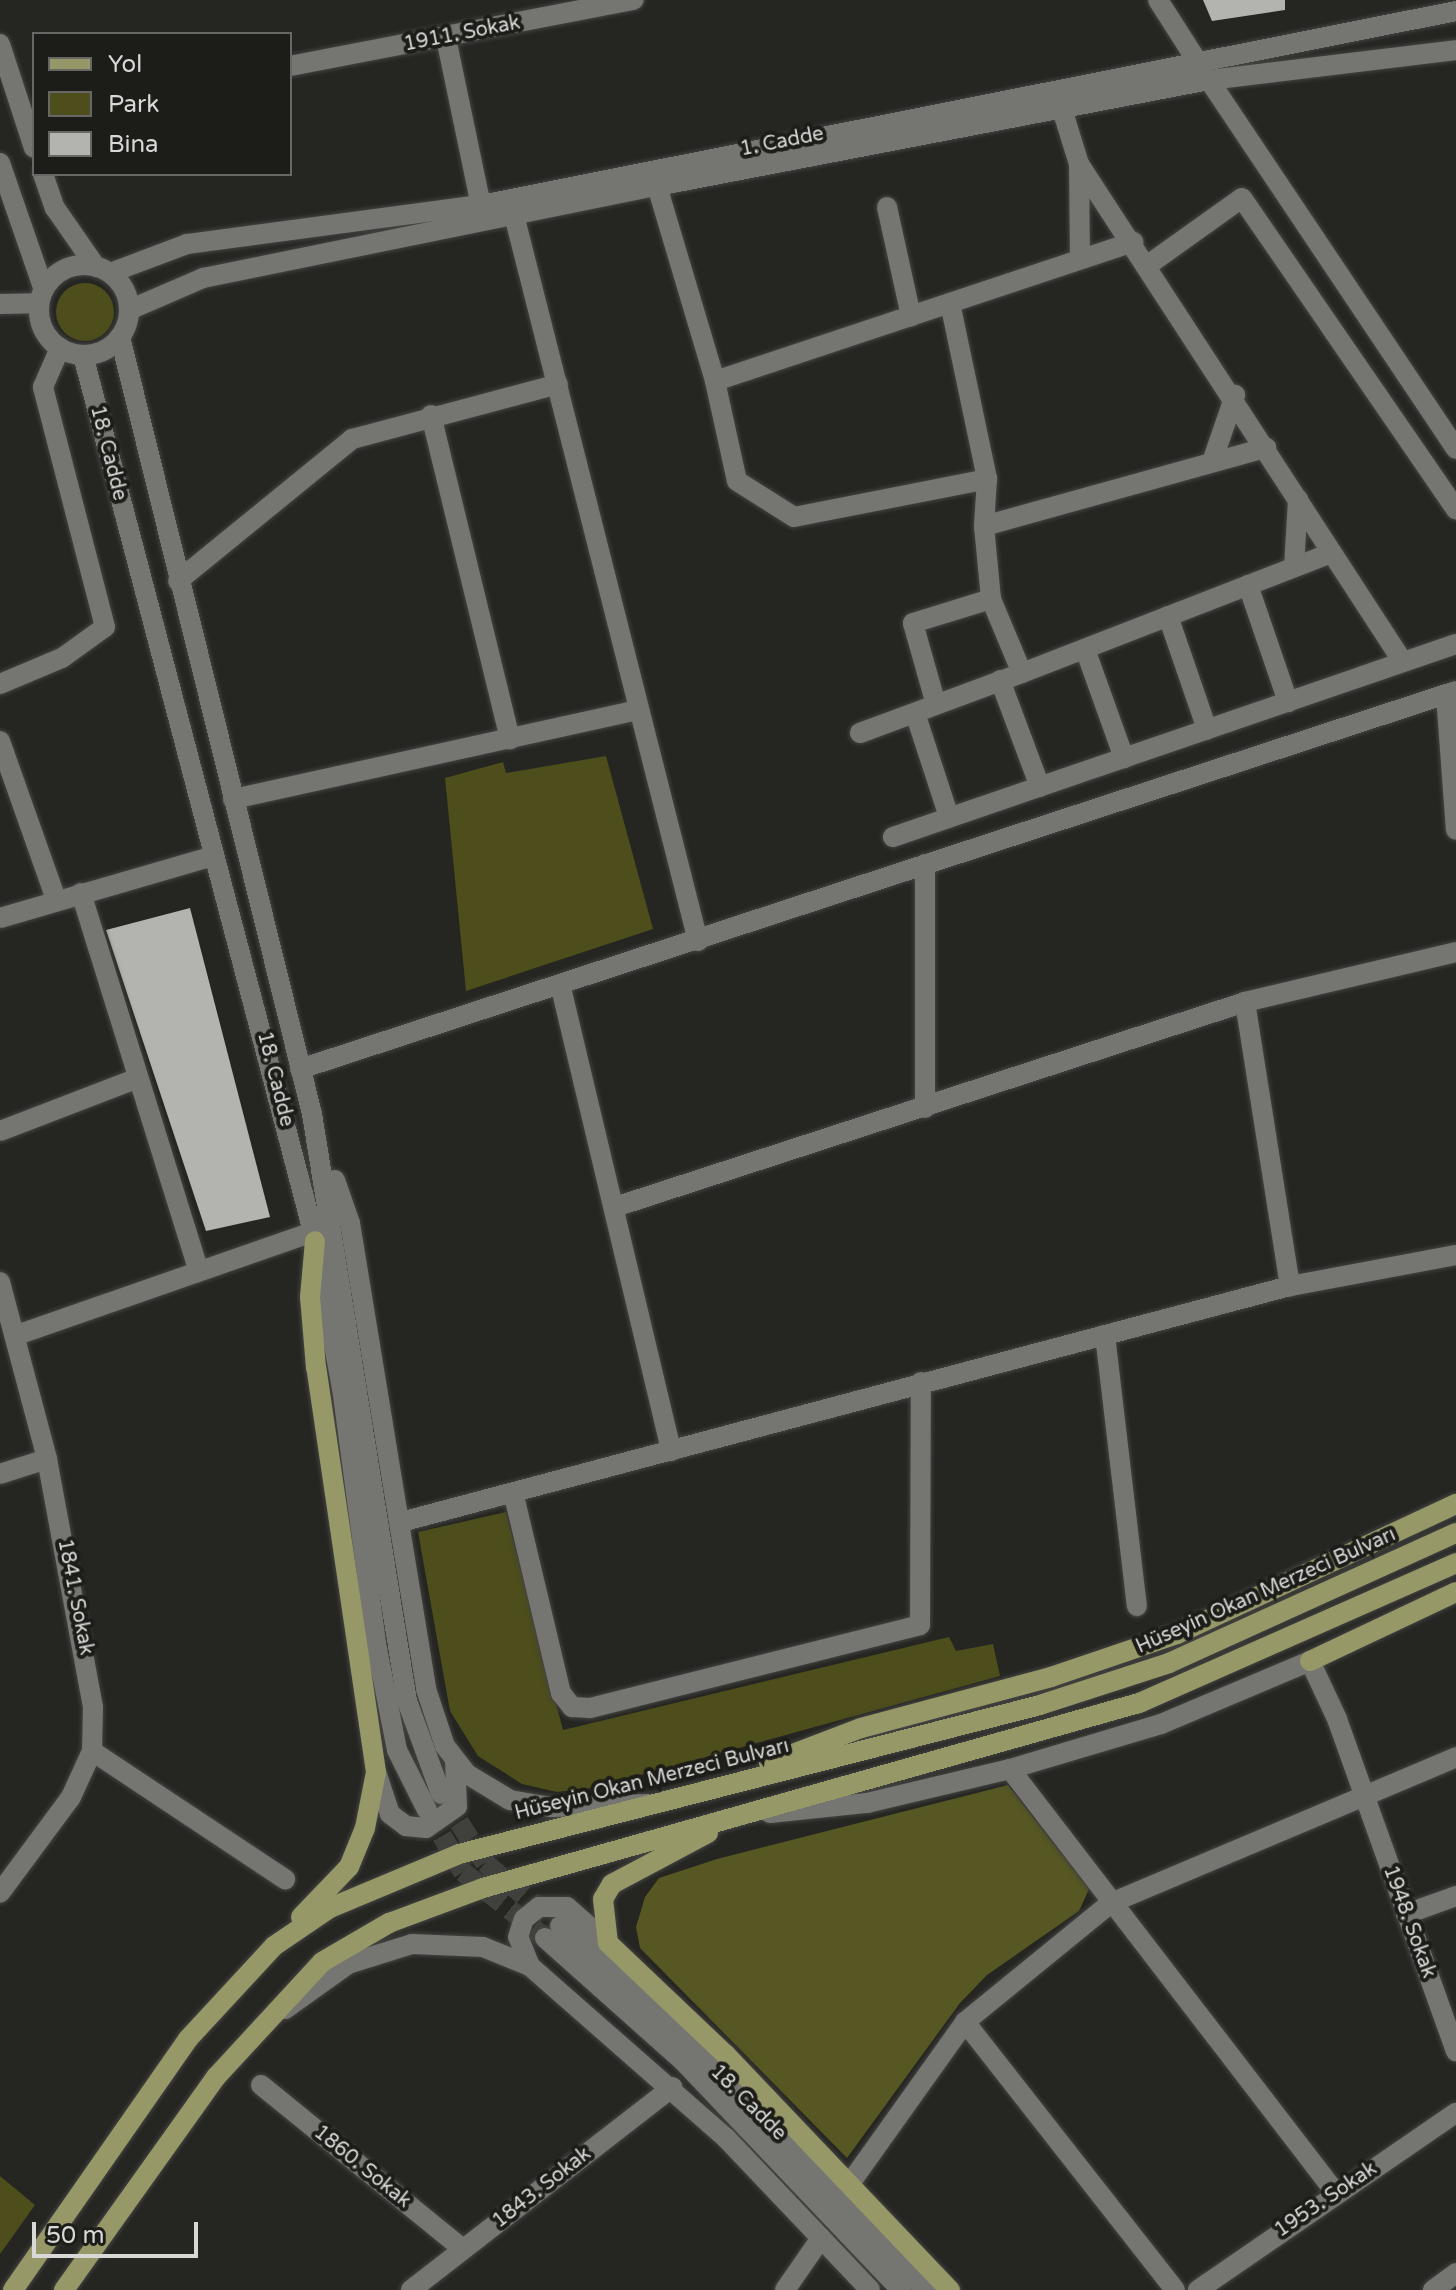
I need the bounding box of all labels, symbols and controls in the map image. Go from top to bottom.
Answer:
street label: 1911. Sokak [402,11,522,57]
legend [32,32,292,176]
text: Yol [108,50,142,79]
text: Park [108,90,159,119]
street label: 1. Cadde [738,122,826,162]
text: Bina [108,130,159,159]
street label: 18. Cadde [85,403,131,503]
street label: 18. Cadde [252,1029,298,1129]
street label: Hüseyin Okan Merzeci Bulvarı [1132,1523,1400,1659]
street label: 1841. Sokak [52,1537,98,1657]
street label: Hüseyin Okan Merzeci Bulvarı [512,1734,792,1826]
street label: 1948. Sokak [1378,1862,1440,1982]
street label: 18. Cadde [705,2060,791,2146]
street label: 1860. Sokak [309,2121,415,2213]
street label: 1843. Sokak [488,2142,596,2234]
street label: 1953. Sokak [1270,2157,1382,2243]
scale bar [36,2206,202,2256]
text: 50 m [46,2221,104,2250]

